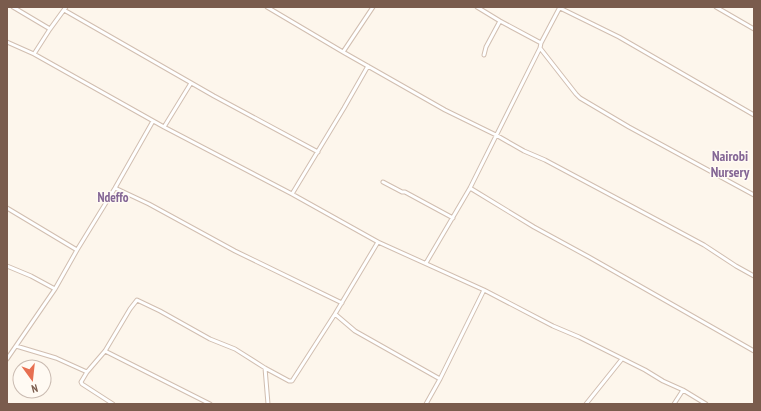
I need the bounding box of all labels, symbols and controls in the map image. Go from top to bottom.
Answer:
district label: Nairobi Nursery [711,147,750,181]
district label: Ndeffo [97,189,129,206]
north arrow [12,359,52,399]
text: N [30,381,39,396]

